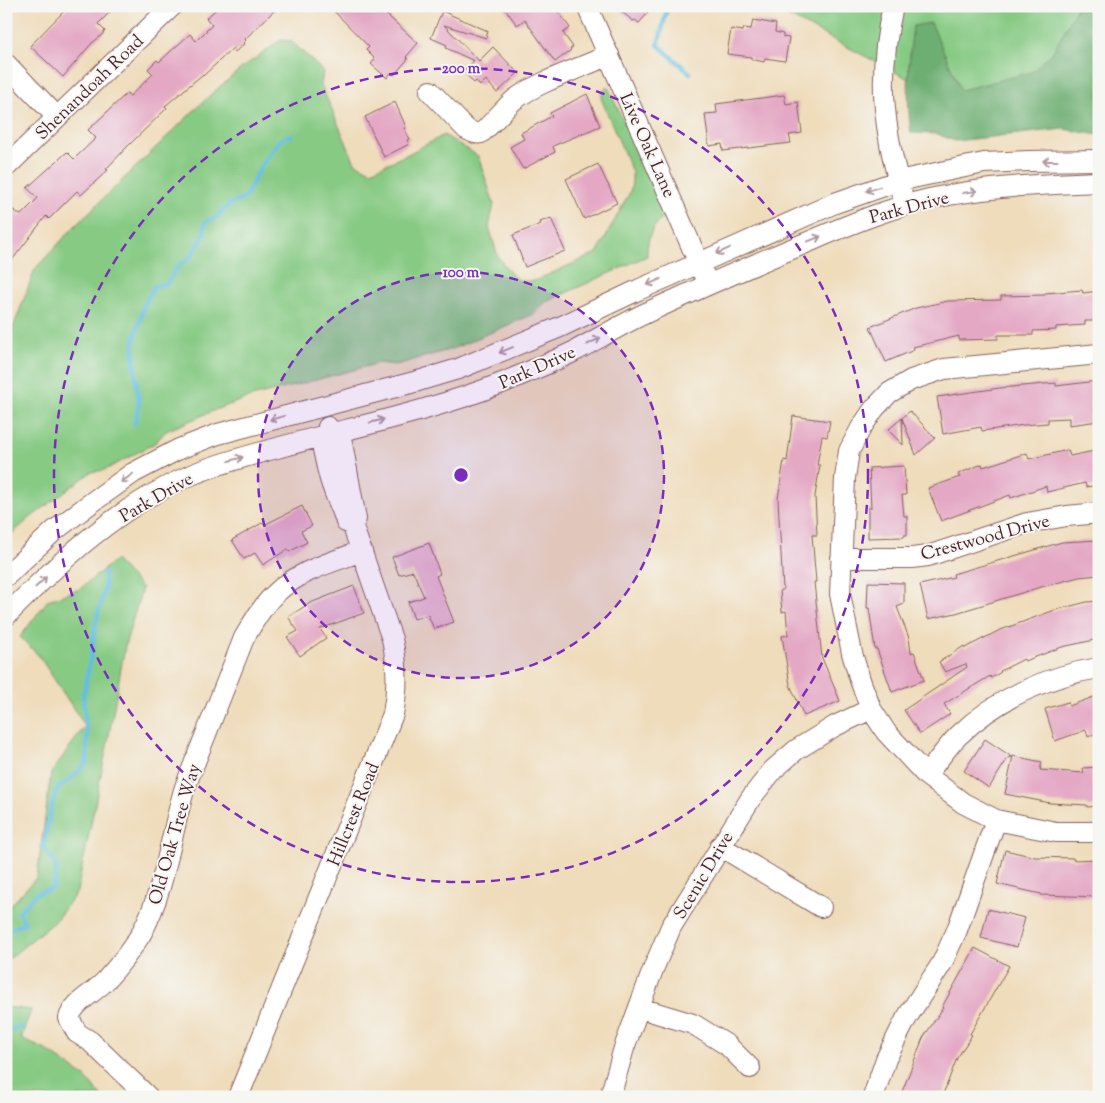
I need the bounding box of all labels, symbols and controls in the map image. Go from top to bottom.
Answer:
street label: Shenandoah Road [30,30,150,147]
text: 200 m [442,59,481,80]
street label: Live Oak Lane [611,89,681,202]
one-way arrow [1042,156,1058,166]
one-way arrow [866,185,881,194]
street label: Park Drive [867,186,952,232]
one-way arrow [962,187,978,197]
one-way arrow [806,234,821,244]
one-way arrow [716,247,731,257]
text: 100 m [443,263,480,284]
one-way arrow [647,278,662,288]
one-way arrow [586,336,601,345]
street label: Park Drive [495,340,580,397]
one-way arrow [499,346,514,356]
one-way arrow [269,414,285,423]
one-way arrow [368,416,384,425]
one-way arrow [228,453,244,463]
centre of rings [452,466,470,484]
street label: Park Drive [115,467,199,530]
one-way arrow [120,473,134,483]
street label: Crestwood Drive [918,509,1053,569]
one-way arrow [34,576,47,588]
street label: Hillcrest Road [322,759,388,871]
street label: Old Oak Tree Way [143,761,209,908]
street label: Scenic Drive [668,827,741,925]

